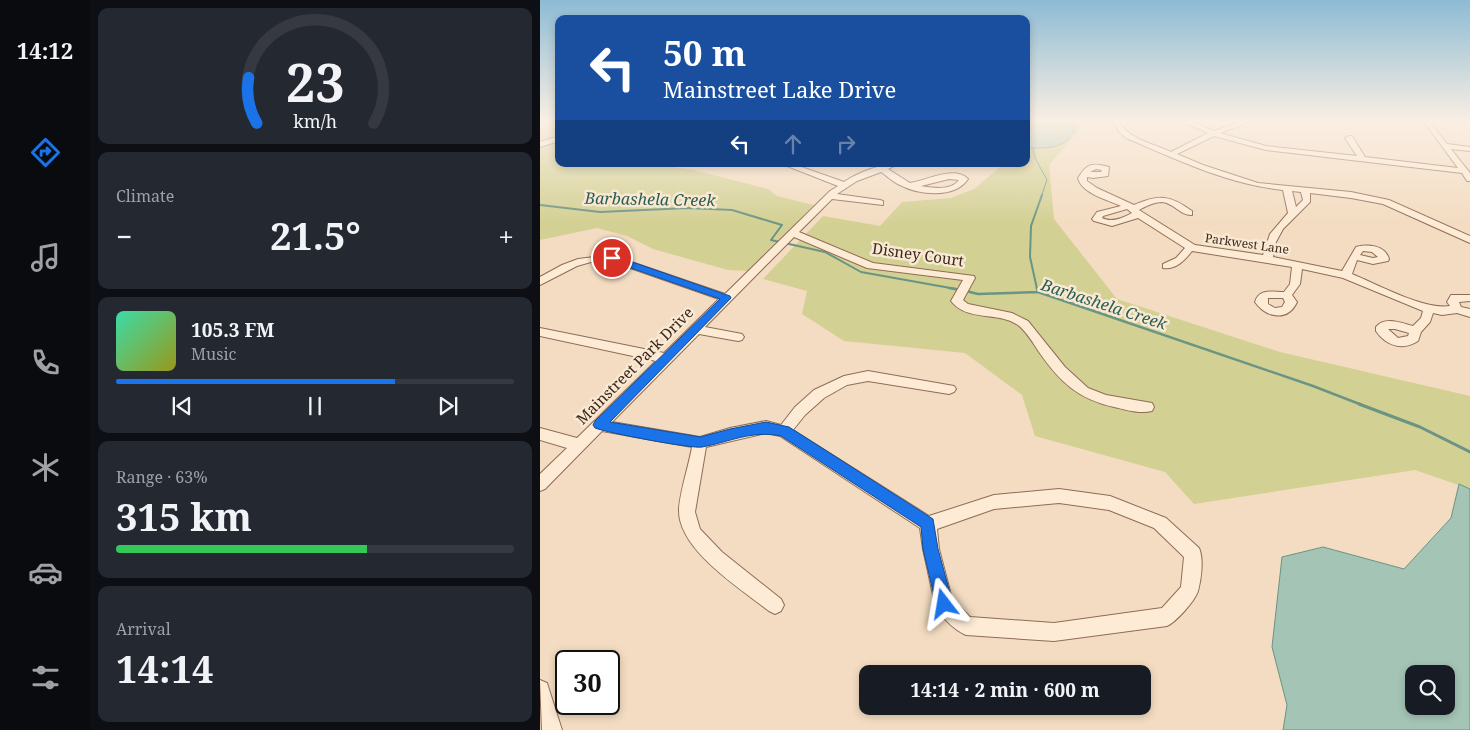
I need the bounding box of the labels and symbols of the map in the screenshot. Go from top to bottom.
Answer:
water label: Barbashela Creek [583,187,716,211]
street label: Parkwest Lane [1204,229,1290,258]
pin [591,237,633,279]
street label: Disney Court [871,238,965,270]
water label: Barbashela Creek [1037,273,1170,335]
street label: Mainstreet Park Drive [571,302,697,428]
position arrow [917,577,969,629]
speed limit sign: 30 [555,650,620,715]

